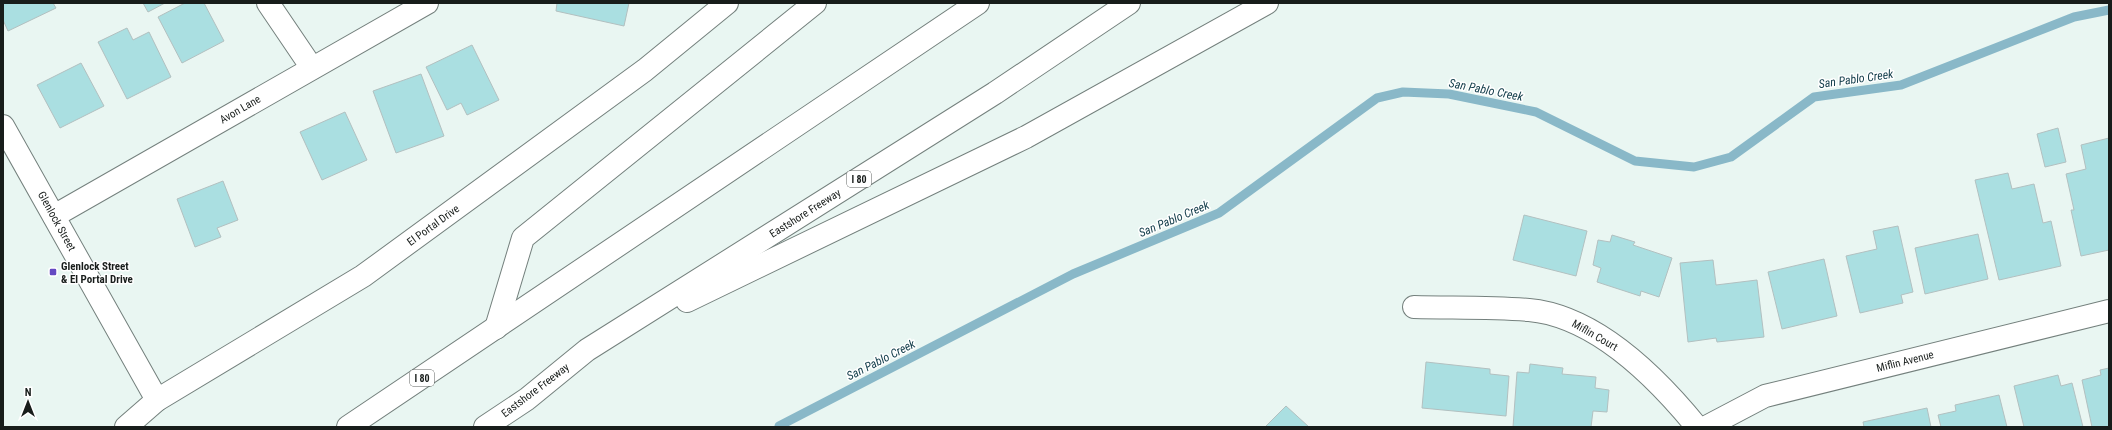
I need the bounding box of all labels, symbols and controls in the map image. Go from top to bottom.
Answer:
water label: San Pablo Creek [1818,67,1895,91]
water label: San Pablo Creek [1448,76,1525,104]
street label: Avon Lane [217,93,263,126]
road number: I 80 [847,171,871,187]
street label: Eastshore Freeway [767,186,844,241]
street label: Glenlock Street [35,189,78,253]
water label: San Pablo Creek [1137,198,1212,240]
street label: El Portal Drive [405,202,462,249]
place label: Glenlock Street & El Portal Drive [61,260,133,286]
marker: Glenlock Street & El Portal Drive [48,267,58,277]
street label: Miflin Court [1570,317,1620,354]
water label: San Pablo Creek [844,336,918,383]
street label: Miflin Avenue [1875,348,1935,375]
street label: Eastshore Freeway [499,360,572,420]
road number: I 80 [410,370,434,386]
north arrow [8,382,48,422]
text: N [25,386,32,399]

